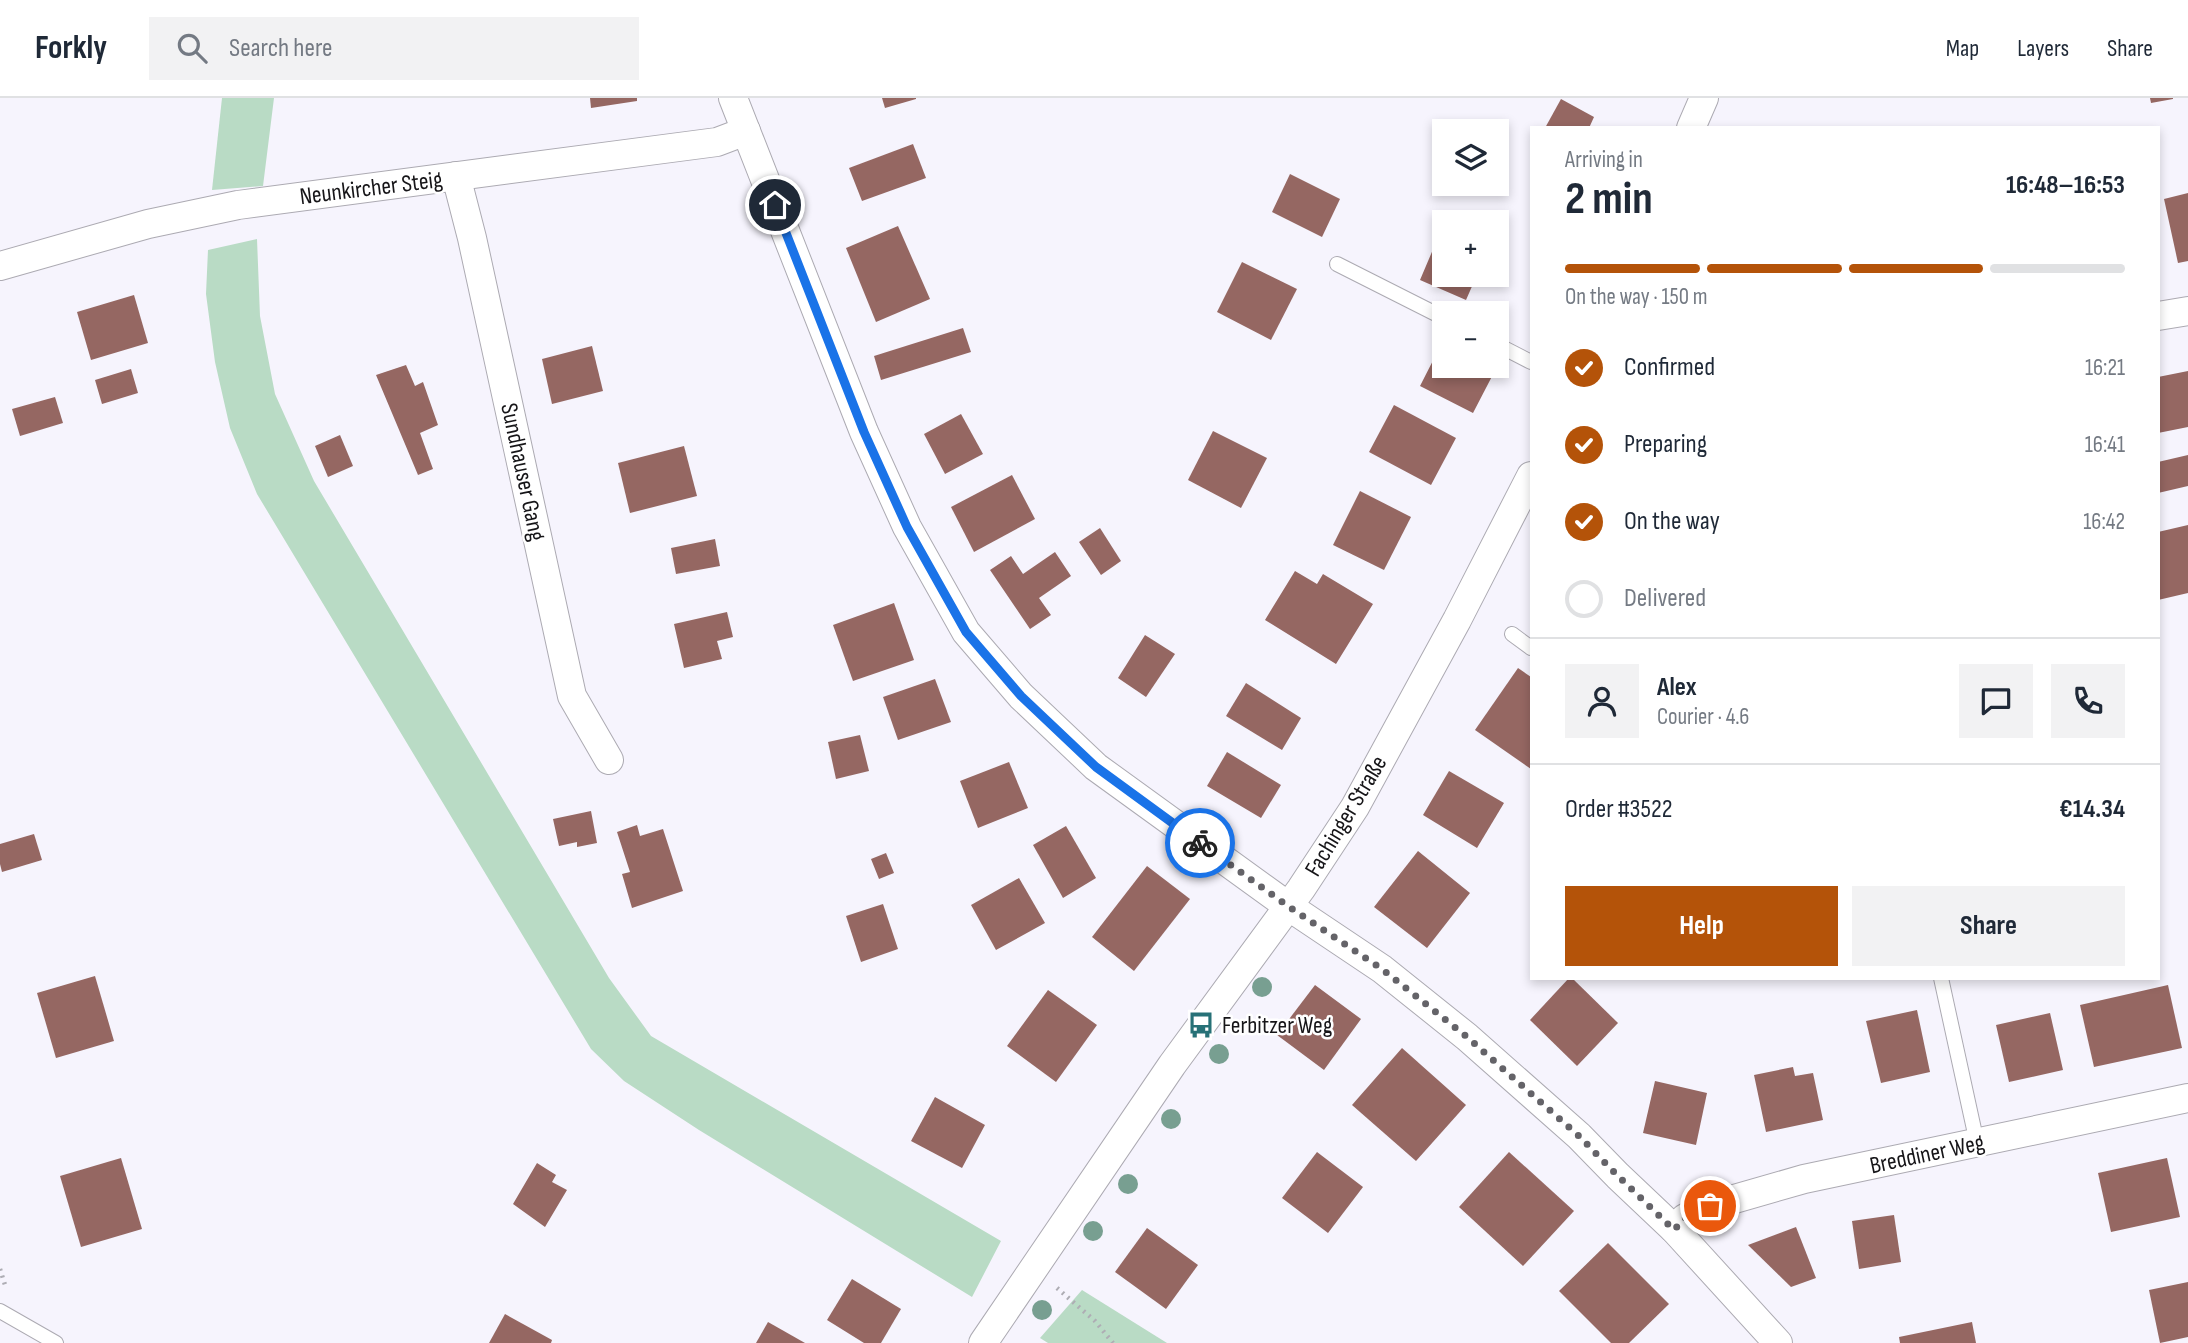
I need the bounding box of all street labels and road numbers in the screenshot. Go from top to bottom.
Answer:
street label: Neunkircher Steig [298,165,444,211]
street label: Sundhauser Gang [494,400,552,544]
street label: Fachinger Straße [1299,750,1393,882]
street label: Breddiner Weg [1867,1128,1987,1180]

